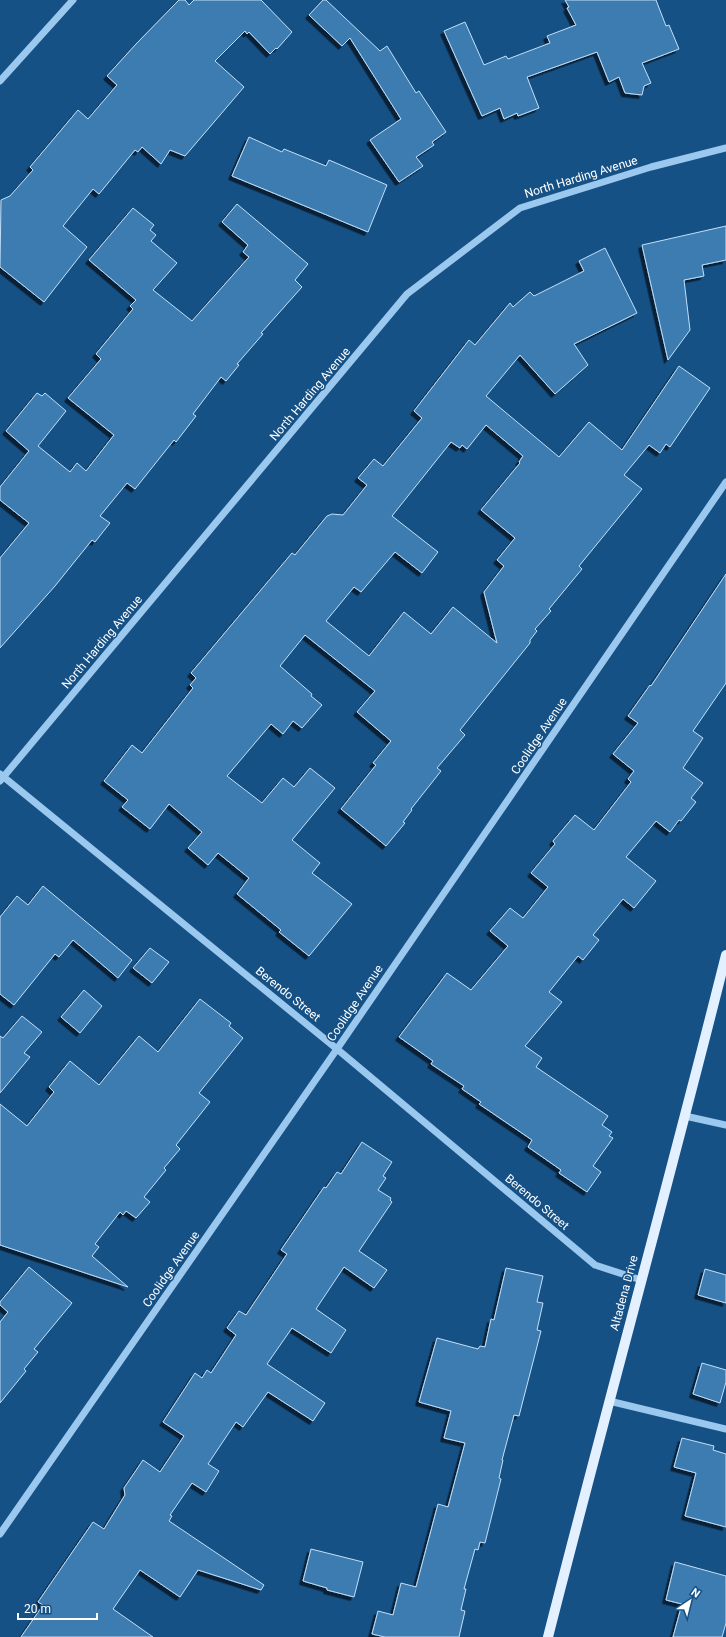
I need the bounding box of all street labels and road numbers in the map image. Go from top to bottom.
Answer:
street label: North Harding Avenue [523,153,639,201]
street label: North Harding Avenue [267,344,353,444]
street label: North Harding Avenue [59,592,145,692]
street label: Coolidge Avenue [508,695,570,777]
street label: Coolidge Avenue [324,962,386,1044]
street label: Berendo Street [253,964,323,1024]
street label: Berendo Street [502,1171,572,1233]
street label: Coolidge Avenue [140,1228,202,1310]
street label: Altadena Drive [607,1254,641,1332]

